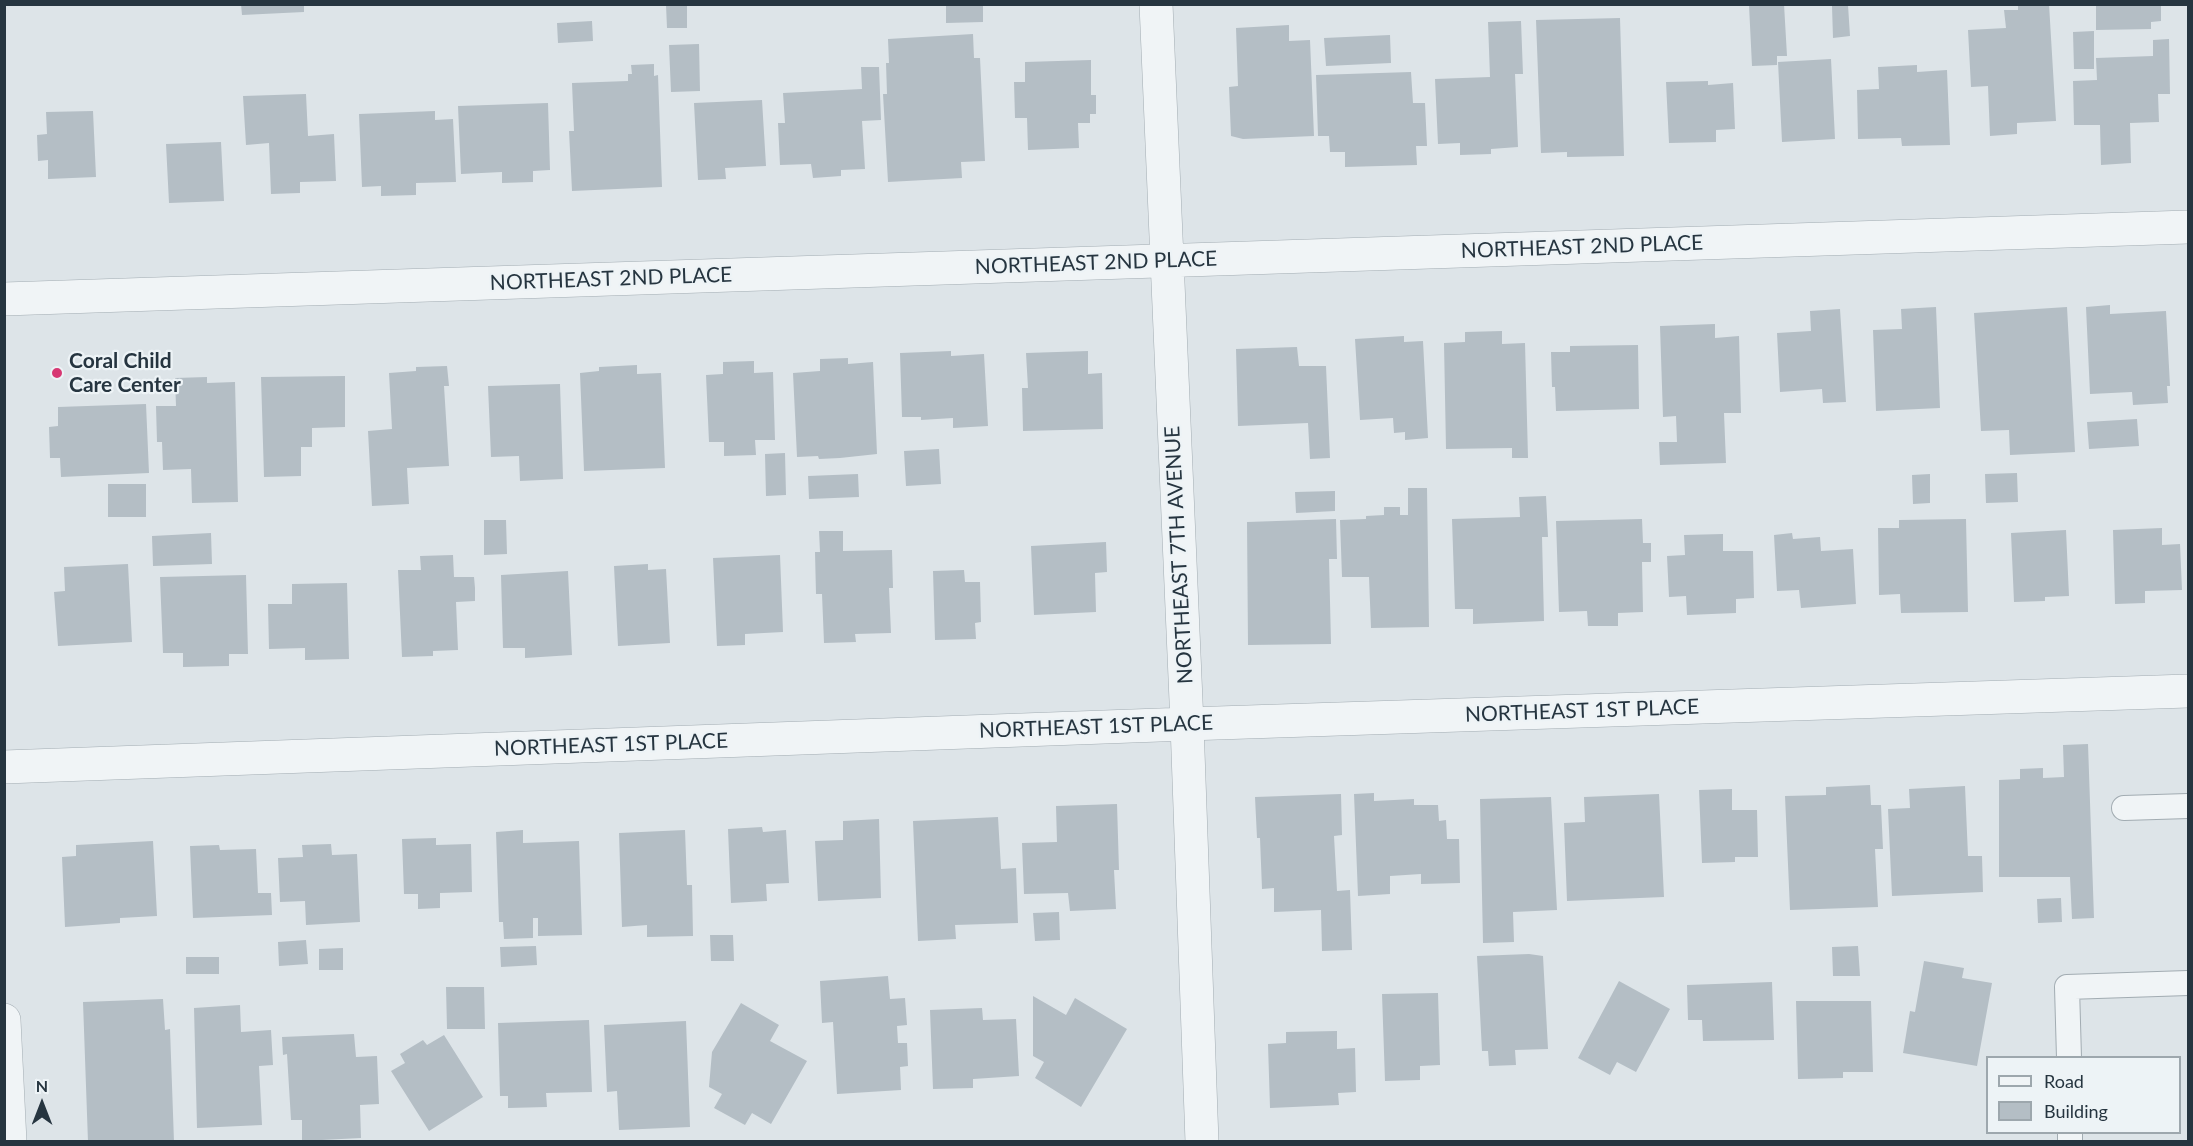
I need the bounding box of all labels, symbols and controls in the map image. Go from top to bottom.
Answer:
street label: NORTHEAST 2ND PLACE [1460,230,1704,264]
street label: NORTHEAST 2ND PLACE [974,246,1218,280]
street label: NORTHEAST 2ND PLACE [489,262,733,296]
place label: Coral Child Care Center [69,348,181,398]
marker: Coral Child Care Center [50,366,64,380]
street label: NORTHEAST 7TH AVENUE [1160,425,1198,685]
street label: NORTHEAST 1ST PLACE [1465,694,1699,728]
street label: NORTHEAST 1ST PLACE [979,710,1213,744]
street label: NORTHEAST 1ST PLACE [494,728,728,762]
legend [1986,1056,2181,1134]
text: Road [2044,1070,2084,1092]
north arrow [12,1074,72,1134]
text: N [36,1076,48,1095]
text: Building [2044,1100,2108,1122]

